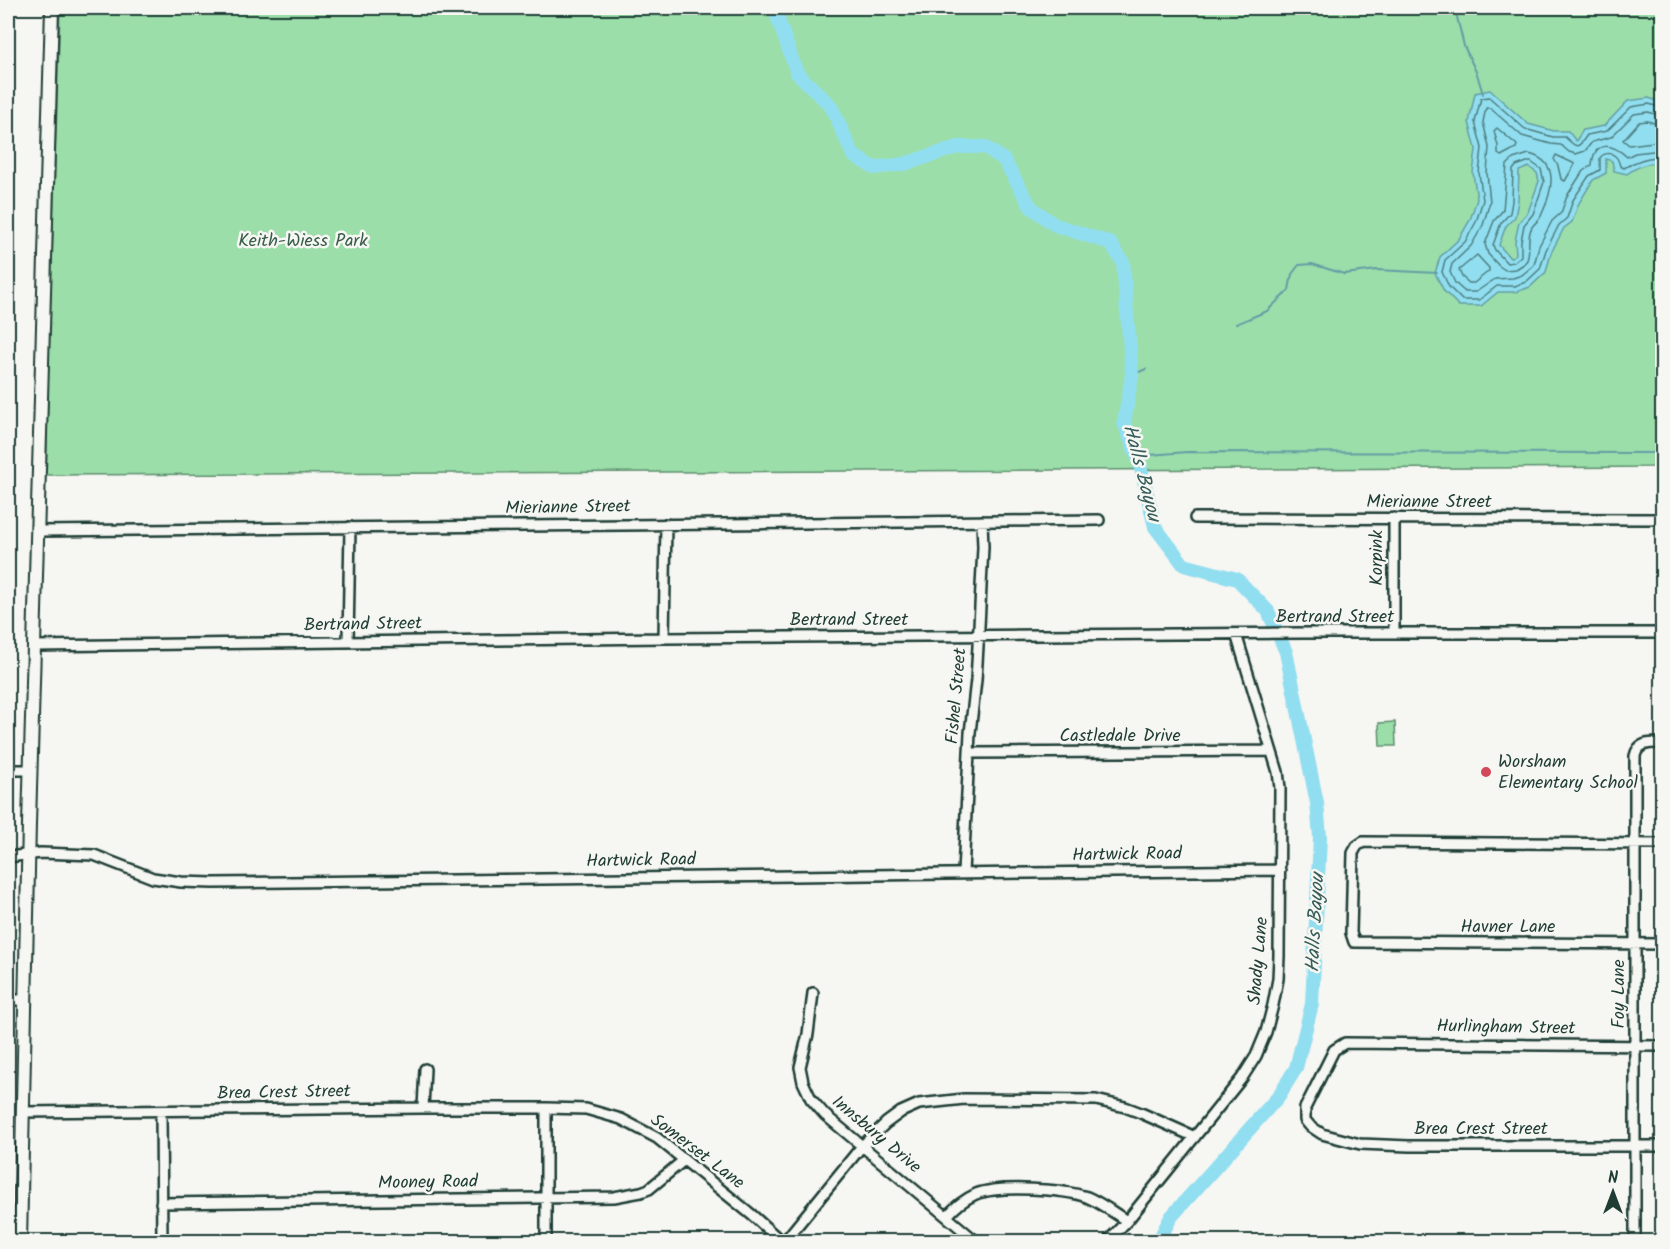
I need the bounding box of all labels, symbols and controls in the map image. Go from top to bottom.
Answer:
park label: Keith-Wiess Park [238,227,368,256]
water label: Halls Bayou [1113,421,1170,527]
street label: Mierianne Street [1366,488,1493,517]
street label: Mierianne Street [505,492,632,524]
street label: Korpink [1363,530,1392,586]
street label: Bertrand Street [1276,603,1395,632]
street label: Bertrand Street [790,606,909,635]
street label: Bertrand Street [304,609,423,641]
street label: Fishel Street [938,646,976,745]
street label: Castledale Drive [1059,722,1181,751]
place label: Worsham Elementary School [1498,748,1639,798]
marker: Worsham Elementary School [1479,765,1493,779]
street label: Hartwick Road [1072,840,1183,870]
street label: Hartwick Road [586,846,697,876]
water label: Halls Bayou [1297,870,1335,973]
street label: Havner Lane [1461,913,1555,942]
street label: Shady Lane [1241,916,1277,1006]
street label: Foy Lane [1605,959,1634,1029]
street label: Hurlingham Street [1436,1012,1577,1044]
street label: Brea Crest Street [217,1077,352,1109]
street label: Innsbury Drive [825,1089,927,1181]
street label: Somerset Lane [644,1107,750,1197]
street label: Brea Crest Street [1414,1115,1549,1144]
north arrow [1583,1162,1643,1222]
text: N [1608,1166,1618,1191]
street label: Mooney Road [378,1168,479,1198]

